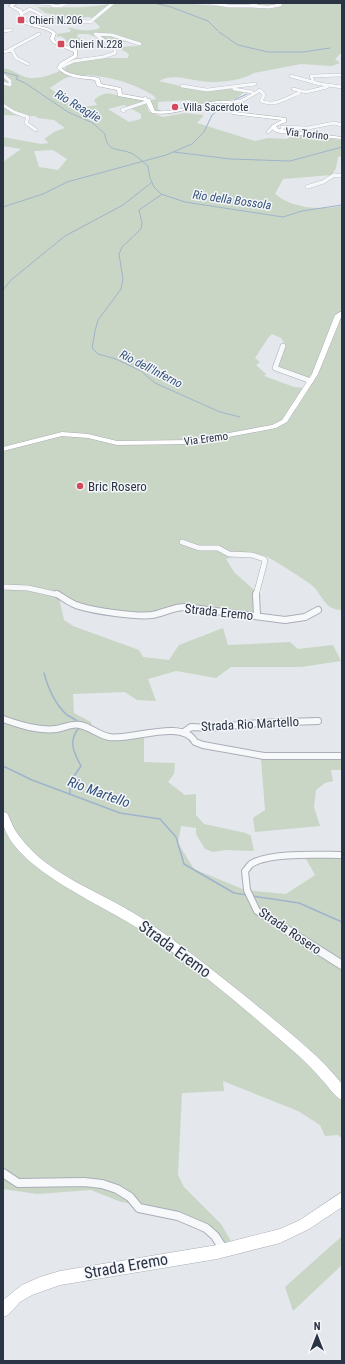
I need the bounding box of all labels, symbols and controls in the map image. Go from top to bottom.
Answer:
place label: Chieri N.206 [29,14,83,27]
marker: Chieri N.206 [16,15,26,25]
place label: Chieri N.228 [69,38,123,51]
marker: Chieri N.228 [56,39,66,49]
water label: Rio Reaglie [52,87,104,125]
place label: Villa Sacerdote [183,101,248,114]
marker: Villa Sacerdote [170,102,180,112]
street label: Via Torino [285,125,330,143]
water label: Rio della Bossola [192,188,272,212]
water label: Rio dell'Inferno [117,347,185,391]
street label: Via Eremo [183,429,229,449]
place label: Bric Rosero [88,479,147,494]
marker: Bric Rosero [75,481,85,491]
street label: Strada Eremo [184,601,254,623]
street label: Strada Rio Martello [201,714,299,734]
water label: Rio Martello [66,773,132,811]
street label: Strada Rosero [256,905,324,957]
street label: Strada Eremo [135,916,215,982]
street label: Strada Eremo [83,1249,169,1283]
north arrow [297,1316,337,1356]
text: N [314,1320,321,1333]

